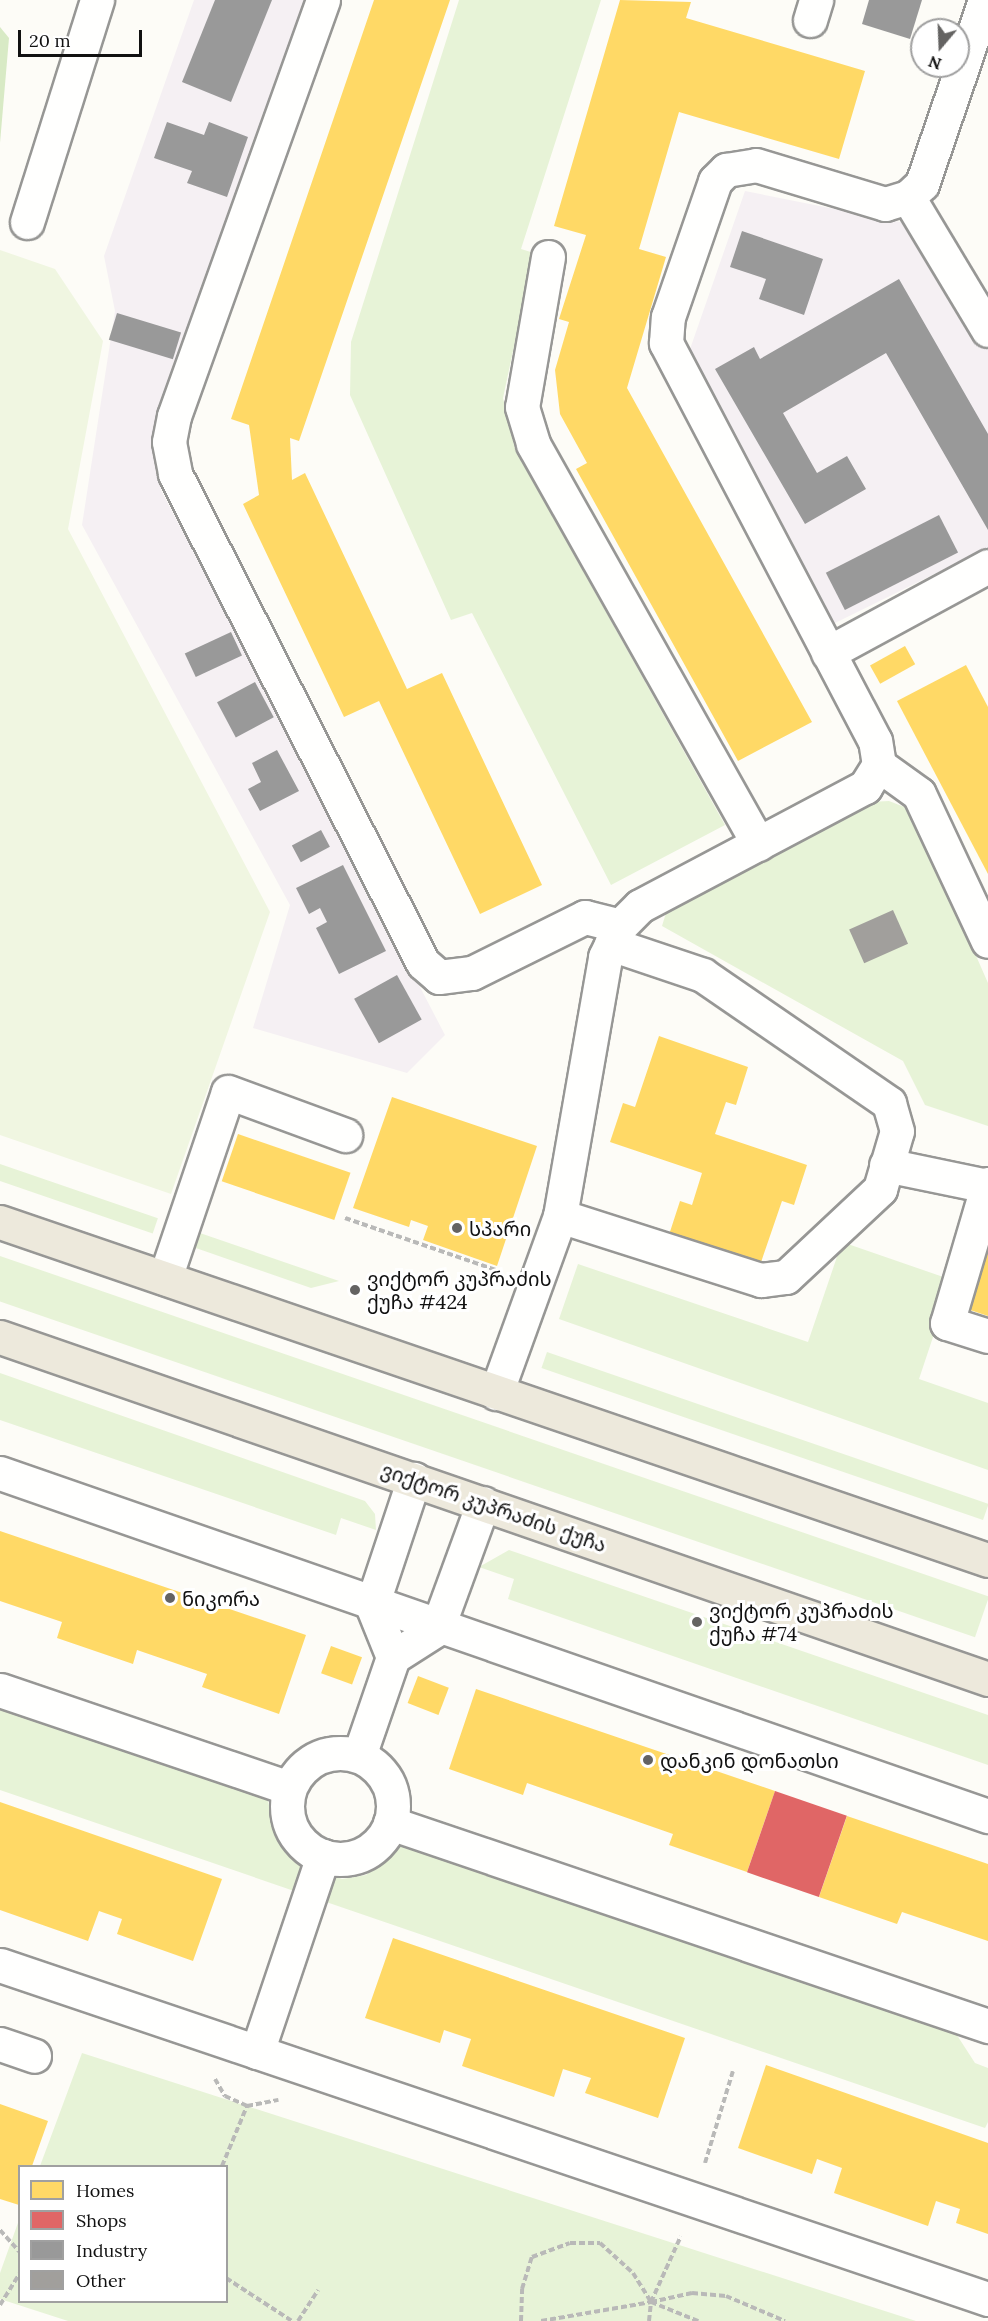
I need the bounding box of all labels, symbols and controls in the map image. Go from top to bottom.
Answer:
scale bar [21,18,146,56]
north arrow [910,18,970,78]
text: 20 m [29,29,71,52]
text: N [926,52,944,75]
place label: სპარი [469,1216,531,1240]
marker: სპარი [450,1221,464,1235]
place label: ვიქტორ კუპრაძის ქუჩა #424 [367,1266,552,1313]
marker: ვიქტორ კუპრაძის ქუჩა #424 [348,1283,362,1297]
street label: ვიქტორ კუპრაძის ქუჩა [378,1457,610,1557]
place label: ნიკორა [182,1586,260,1610]
marker: ნიკორა [163,1591,177,1605]
place label: ვიქტორ კუპრაძის ქუჩა #74 [709,1598,894,1645]
marker: ვიქტორ კუპრაძის ქუჩა #74 [690,1615,704,1629]
place label: დანკინ დონათსი [660,1748,839,1772]
marker: დანკინ დონათსი [641,1753,655,1767]
legend [18,2165,228,2303]
text: Homes [76,2179,134,2202]
text: Shops [76,2209,127,2232]
text: Industry [76,2239,147,2262]
text: Other [76,2269,126,2292]

